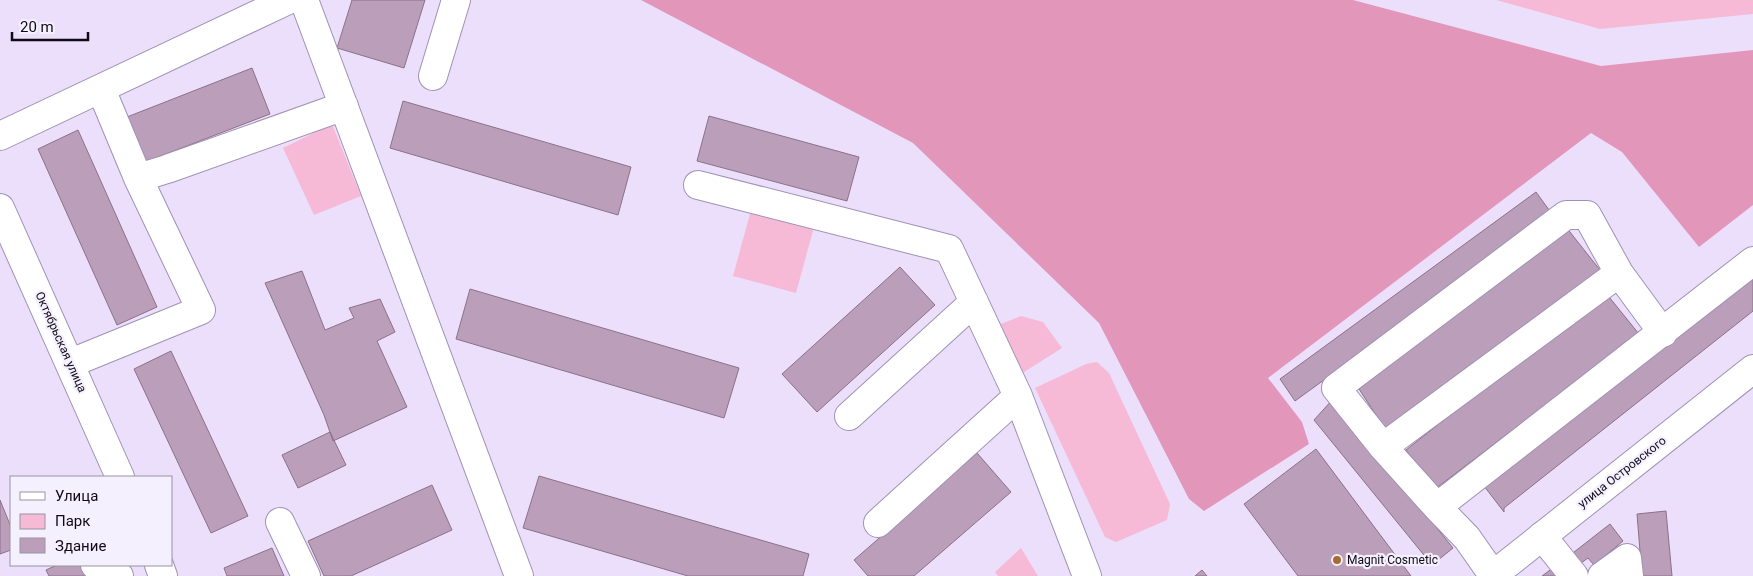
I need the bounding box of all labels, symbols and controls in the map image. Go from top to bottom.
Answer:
scale bar [12,10,89,42]
text: 20 m [20,18,54,36]
street label: Октябрьская улица [32,290,90,394]
street label: улица Островского [1575,433,1669,511]
legend [10,476,172,566]
text: Улица [55,487,98,505]
text: Парк [55,512,90,530]
text: Здание [55,537,106,555]
place label: Magnit Cosmetic [1347,553,1438,567]
marker: Magnit Cosmetic [1331,554,1343,566]

